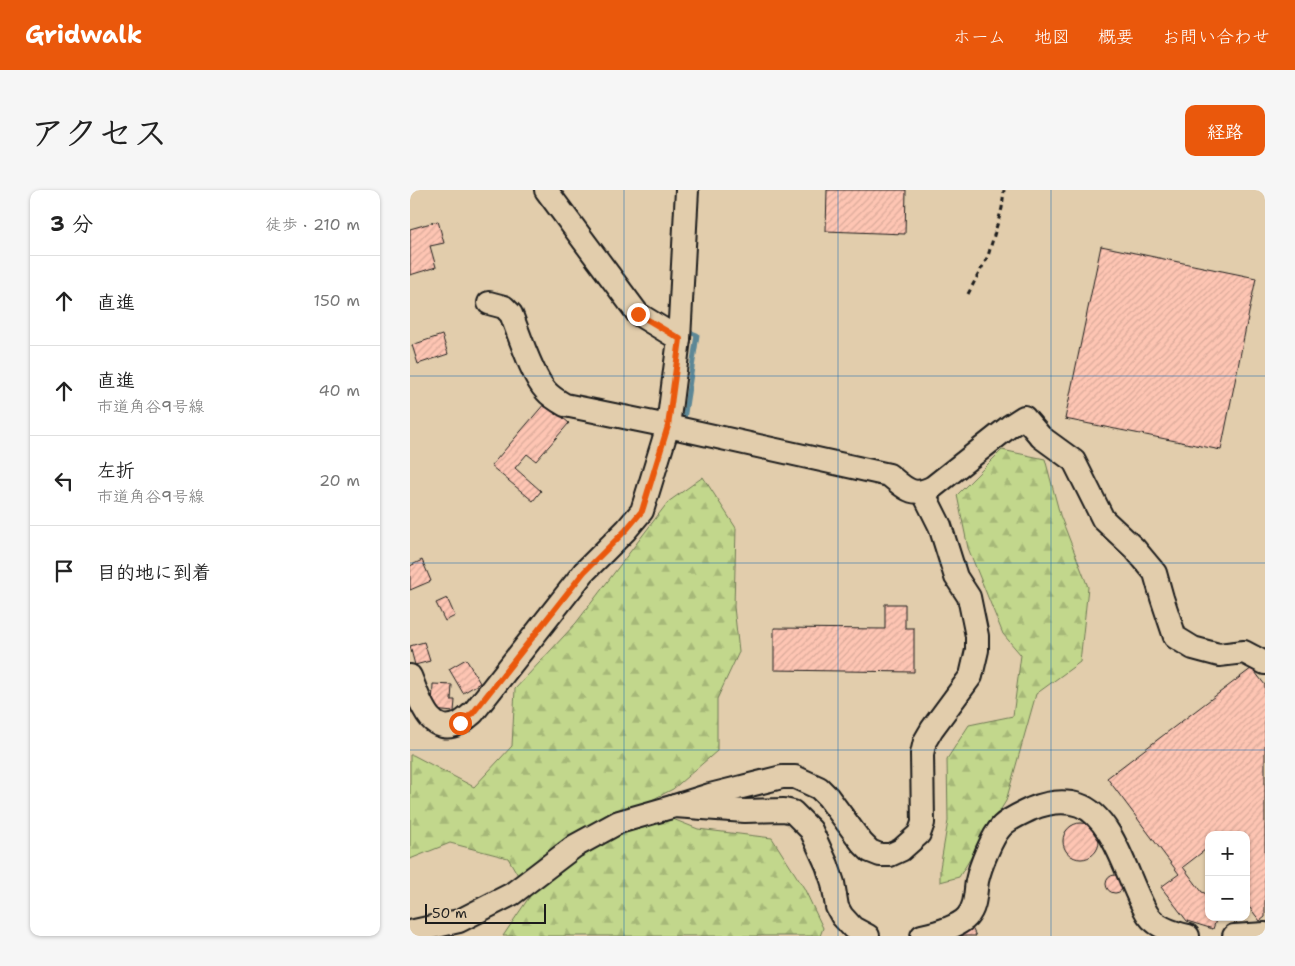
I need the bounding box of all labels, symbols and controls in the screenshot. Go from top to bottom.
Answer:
text: Gridwalk [25,19,142,51]
text: ホーム [953,25,1006,49]
text: 地図 [1034,25,1070,49]
text: 概要 [1098,25,1134,49]
text: お問い合わせ [1162,25,1270,49]
button: 経路 [1185,105,1265,156]
text: アクセス [30,109,168,156]
text: 3 分 [50,210,93,238]
text: 徒歩 · 210 m [265,214,360,235]
icon: ahead [50,287,78,315]
text: 直進 [97,290,135,315]
text: 150 m [313,290,360,311]
route end [627,303,650,326]
text: 直進 [97,368,135,393]
icon: ahead [50,377,78,405]
text: 40 m [318,380,360,401]
text: 市道角谷9号線 [97,396,204,417]
text: 左折 [97,458,135,483]
icon: left [50,467,78,495]
text: 20 m [319,470,360,491]
text: 市道角谷9号線 [97,486,204,507]
icon: arrive [50,557,78,585]
text: 目的地に到着 [97,560,211,585]
route start [449,712,472,735]
map controls [1205,831,1250,921]
button: + [1205,831,1250,876]
button: − [1205,876,1250,921]
scale bar [425,901,546,924]
text: 50 m [432,904,467,922]

